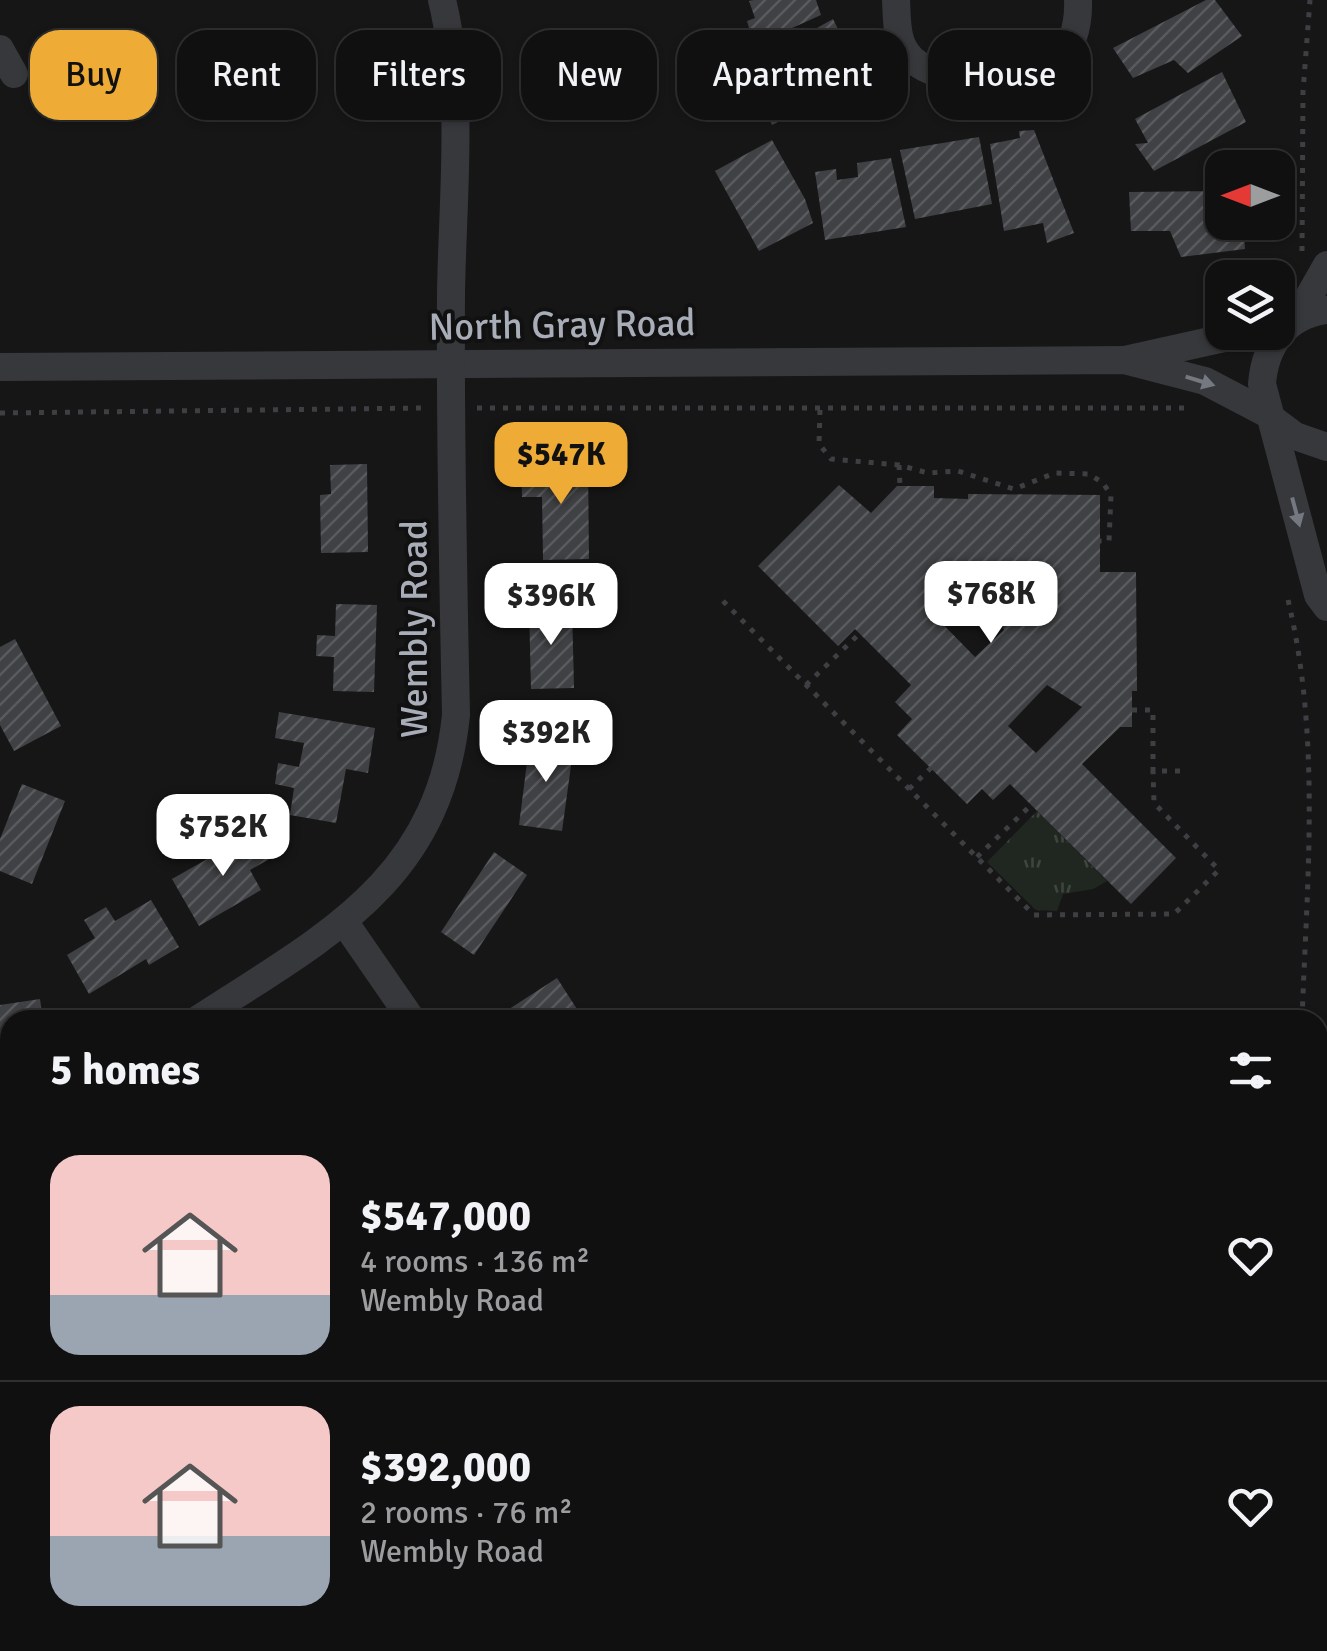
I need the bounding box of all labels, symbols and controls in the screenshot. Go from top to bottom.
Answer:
chip: Buy [30,30,157,120]
chip: Rent [177,30,316,120]
chip: Filters [336,30,501,120]
chip: New [521,30,657,120]
chip: Apartment [677,30,908,120]
chip: House [928,30,1091,120]
north arrow [1205,150,1295,240]
map controls [1205,150,1295,350]
button: layers [1205,260,1295,350]
street label: North Gray Road [428,299,696,351]
one-way arrow [1185,374,1215,389]
pin: $547K [491,422,631,507]
text: $547K [517,435,605,474]
one-way arrow [1288,497,1304,528]
street label: Wembly Road [391,520,438,738]
pin: $768K [921,561,1061,646]
pin: $396K [481,563,621,648]
text: $768K [947,574,1035,613]
text: $396K [507,576,595,615]
pin: $392K [476,700,616,785]
text: $392K [502,713,590,752]
pin: $752K [153,794,293,879]
text: $752K [179,807,267,846]
icon: filters [1223,1043,1278,1098]
text: 5 homes [50,1045,200,1096]
text: $547,000 [360,1191,531,1242]
icon: home [130,1195,250,1315]
icon: heart [1223,1228,1278,1283]
text: 4 rooms · 136 m² [360,1242,590,1281]
text: Wembly Road [360,1281,544,1320]
text: $392,000 [360,1442,531,1493]
icon: home [130,1446,250,1566]
icon: heart [1223,1479,1278,1534]
text: 2 rooms · 76 m² [360,1493,573,1532]
text: Wembly Road [360,1532,544,1571]

